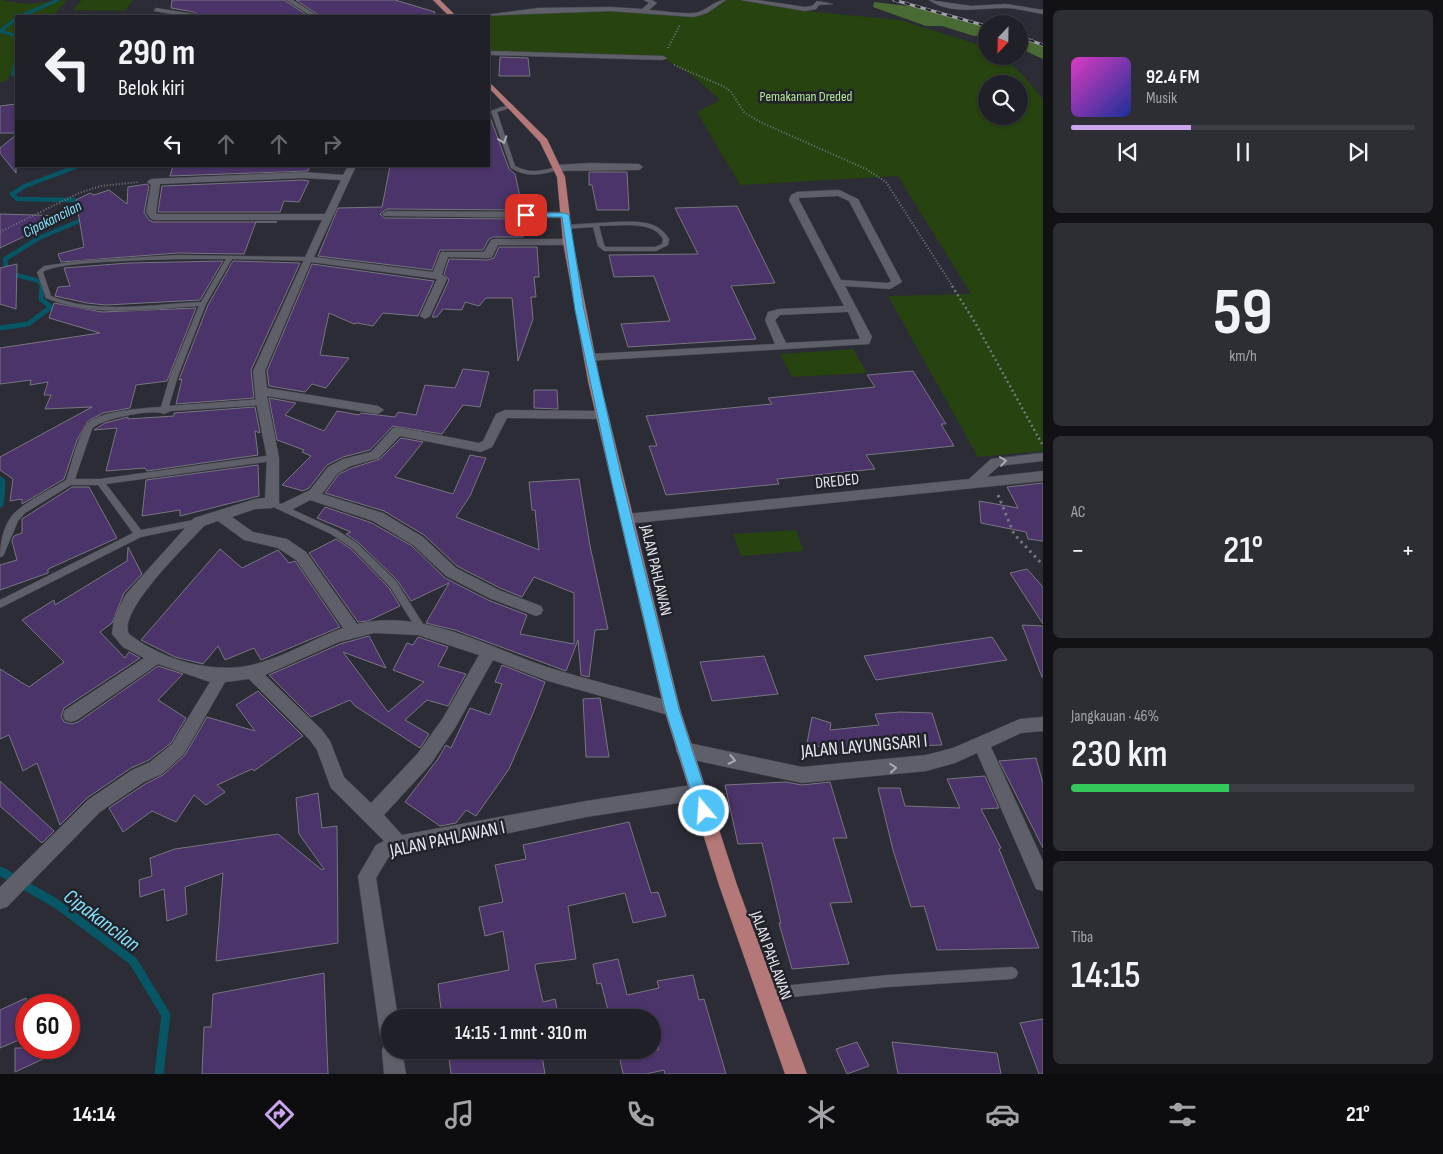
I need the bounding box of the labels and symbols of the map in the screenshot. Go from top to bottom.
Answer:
north arrow [978,15,1028,65]
park label: Pemakaman Dreded [760,88,853,105]
one-way arrow [497,135,507,144]
pin [505,194,547,236]
water label: Cipakancilan [20,197,85,242]
one-way arrow [999,457,1008,467]
street label: DREDED [814,470,860,493]
street label: JALAN PAHLAWAN [636,522,675,618]
street label: JALAN LAYUNGSARI I [799,730,928,764]
one-way arrow [728,754,737,765]
one-way arrow [889,762,897,773]
position arrow [677,784,729,836]
street label: JALAN PAHLAWAN I [387,816,507,863]
water label: Cipakancilan [59,884,145,957]
street label: JALAN PAHLAWAN [745,908,795,1002]
speed limit sign: 60 [15,994,80,1059]

